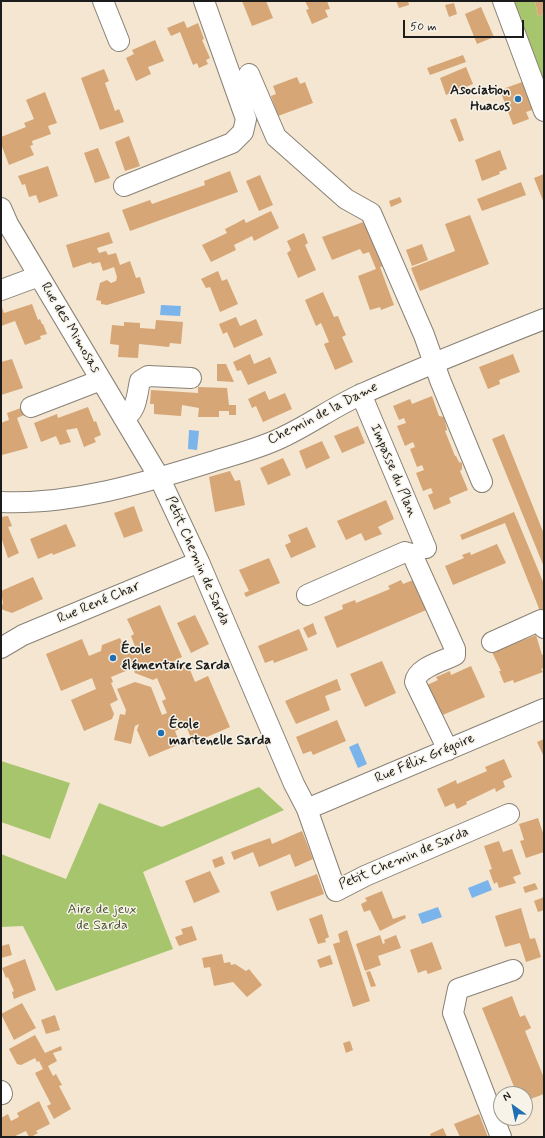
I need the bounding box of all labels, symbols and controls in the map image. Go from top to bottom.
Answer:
scale bar [405,12,526,38]
text: 50 m [410,19,437,35]
place label: Asociation Huacos [450,83,510,116]
marker: Asociation Huacos [513,94,523,104]
street label: Rue des Mimosas [36,280,104,376]
street label: Chemin de la Dame [265,379,381,449]
street label: Impasse du Plan [366,422,420,520]
street label: Petit Chemin de Sarda [161,494,233,628]
street label: Rue René Char [55,578,143,628]
place label: École élémentaire Sarda [121,642,230,674]
marker: École élémentaire Sarda [108,653,118,663]
place label: École martenelle Sarda [169,717,271,750]
marker: École martenelle Sarda [156,728,166,738]
street label: Rue Félix Grégoire [373,730,477,788]
street label: Petit Chemin de Sarda [336,824,472,894]
park label: Aire de jeux de Sarda [68,902,136,934]
north arrow [493,1086,533,1126]
text: N [500,1089,514,1105]

